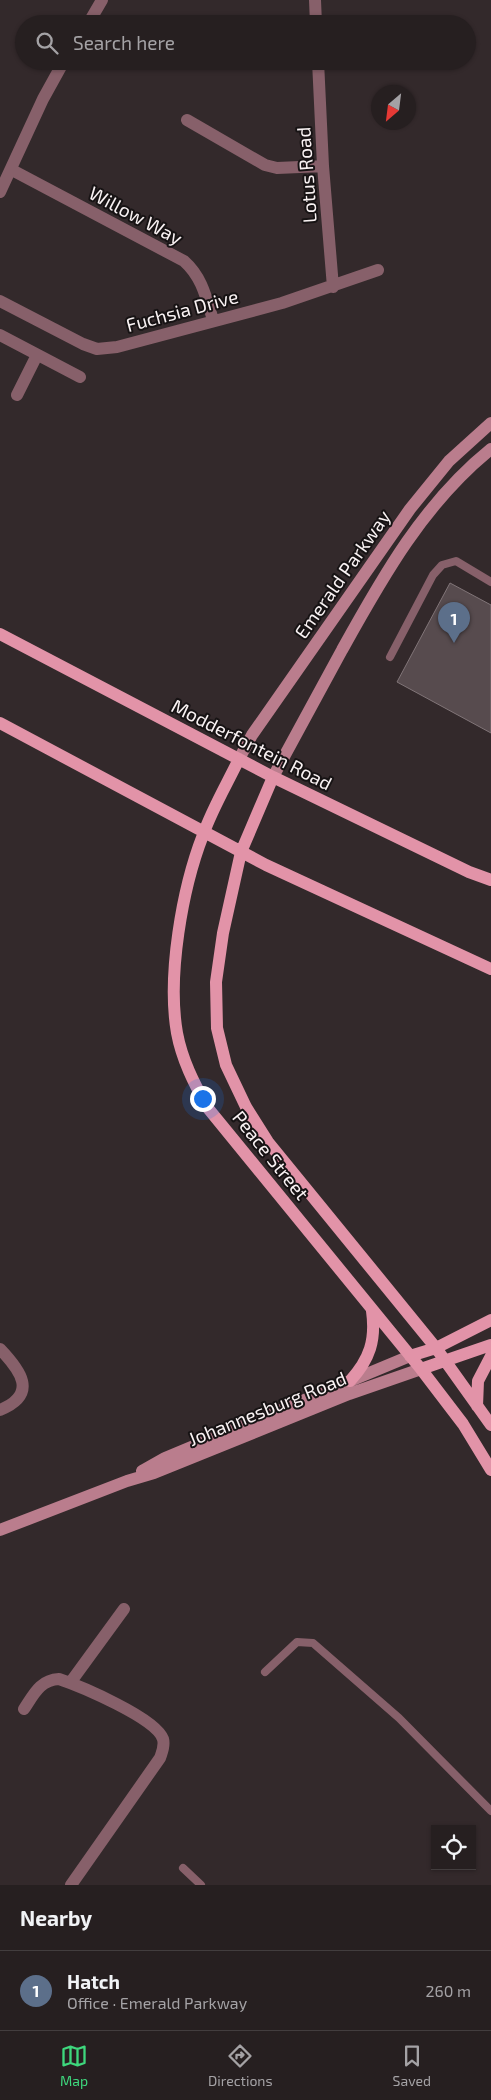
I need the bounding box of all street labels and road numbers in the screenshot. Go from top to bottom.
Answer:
street label: Lotus Road [291,126,321,224]
street label: Willow Way [85,181,187,249]
street label: Fuchsia Drive [123,284,241,336]
street label: Emerald Parkway [289,505,395,643]
street label: Modderfontein Road [168,694,336,794]
street label: Peace Street [228,1106,314,1204]
street label: Johannesburg Road [185,1366,349,1450]

